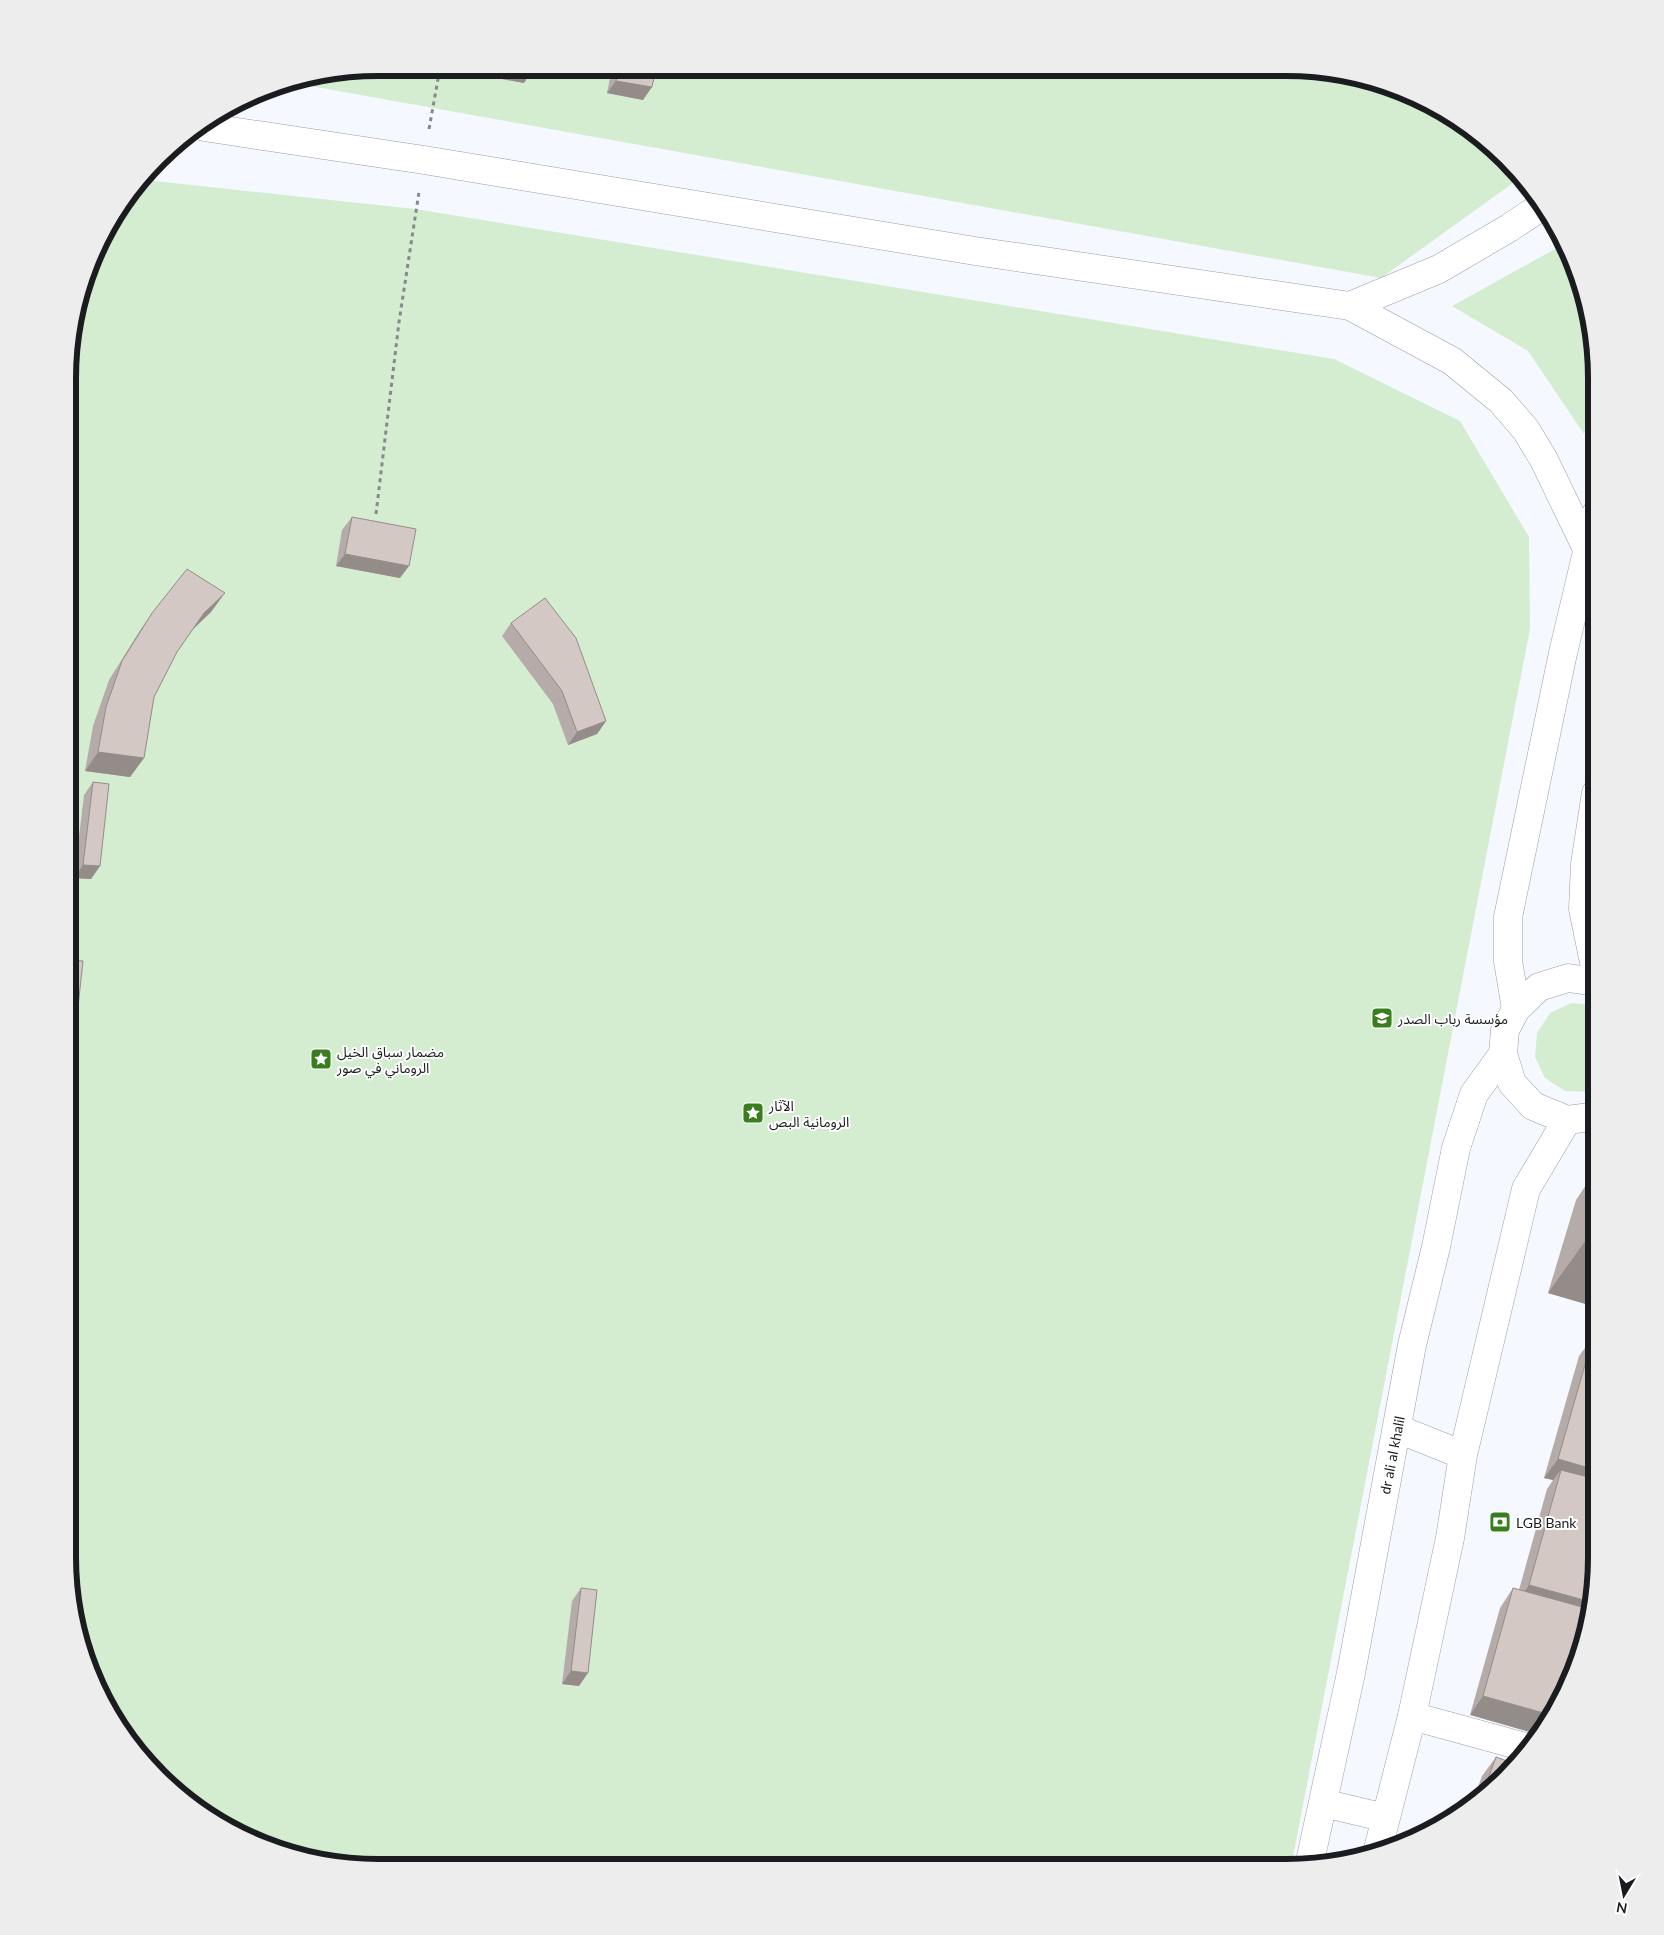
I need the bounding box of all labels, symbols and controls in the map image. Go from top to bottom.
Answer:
school or university icon: مؤسسة رباب الصدر [1370,1006,1394,1030]
place label: مؤسسة رباب الصدر [1397,1010,1508,1028]
place label: مضمار سباق الخيل الروماني في صور [336,1043,444,1079]
place icon: مضمار سباق الخيل الروماني في صور [309,1047,333,1071]
place label: الآثار الرومانية البص [768,1097,849,1131]
place icon: الآثار الرومانية البص [741,1101,765,1125]
street label: dr ali al khalil [1376,1415,1408,1495]
bank icon: LGB Bank [1488,1510,1512,1534]
place label: LGB Bank [1516,1514,1577,1531]
north arrow [1599,1870,1649,1920]
text: N [1615,1899,1628,1918]

